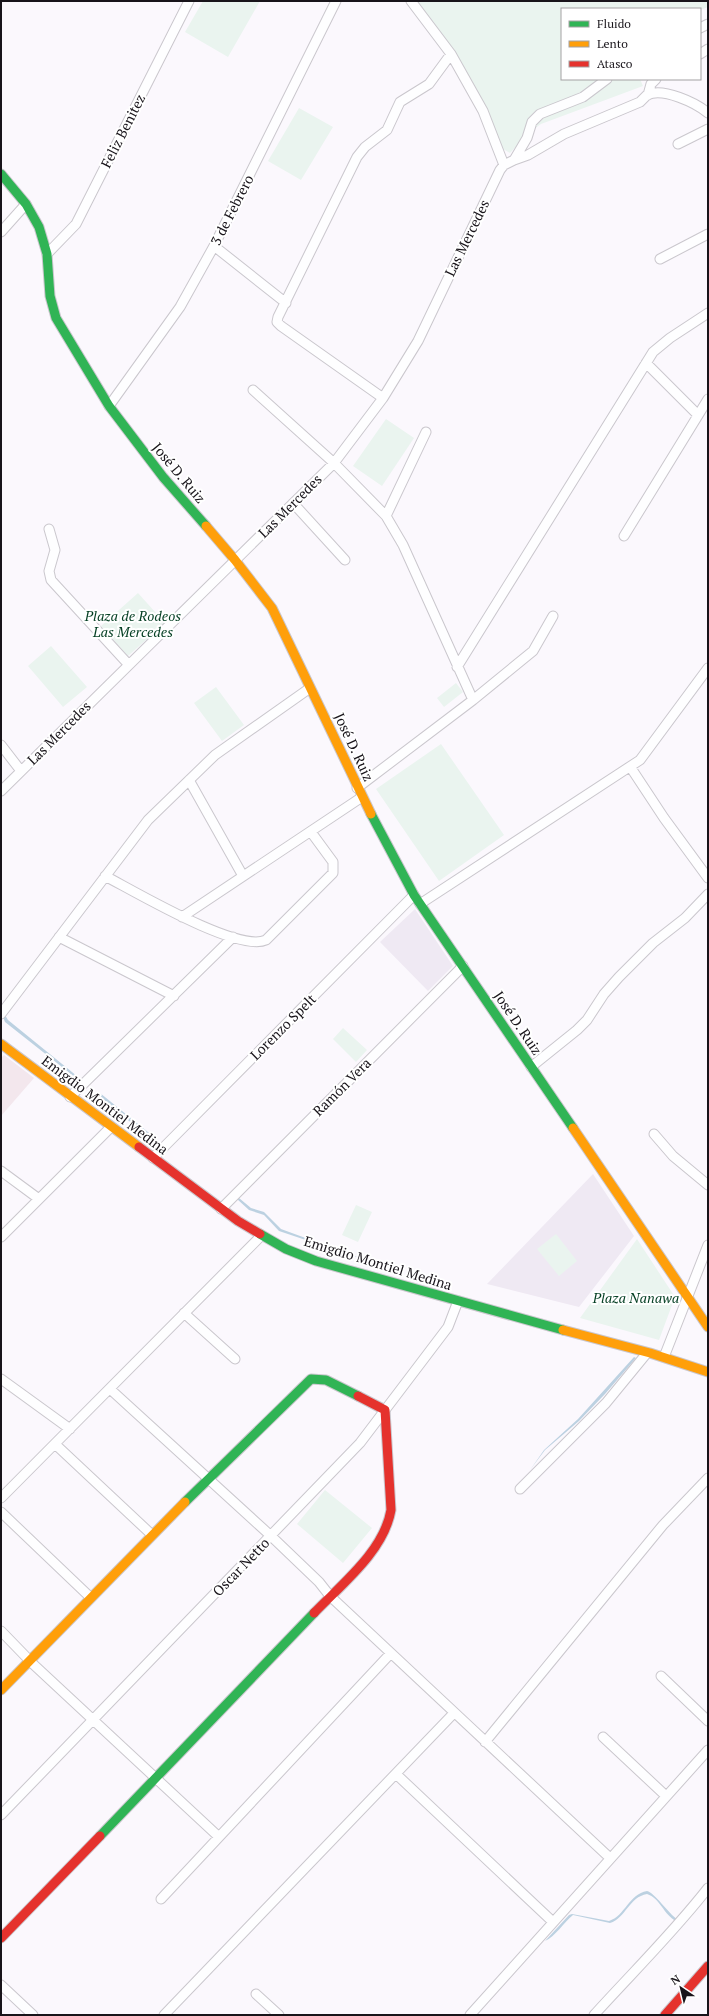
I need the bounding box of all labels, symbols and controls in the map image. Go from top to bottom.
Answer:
legend [561,8,701,80]
text: Fluido [597,16,631,31]
text: Lento [597,36,628,51]
text: Atasco [597,56,633,71]
street label: Feliz Benitez [96,90,149,171]
street label: 3 de Febrero [206,171,258,248]
street label: Las Mercedes [440,196,493,279]
street label: José D. Ruiz [149,438,210,507]
street label: Las Mercedes [254,470,326,542]
park label: Plaza de Rodeos Las Mercedes [84,606,181,641]
street label: Las Mercedes [23,697,95,769]
street label: José D. Ruiz [330,710,379,784]
street label: José D. Ruiz [490,987,547,1059]
street label: Lorenzo Spelt [246,989,320,1064]
street label: Emigdio Montiel Medina [38,1051,172,1158]
street label: Ramón Vera [308,1053,375,1120]
street label: Emigdio Montiel Medina [302,1231,454,1294]
park label: Plaza Nanawa [592,1288,679,1307]
street label: Oscar Netto [208,1533,273,1600]
north arrow [661,1968,701,2008]
text: N [668,1971,683,1988]

